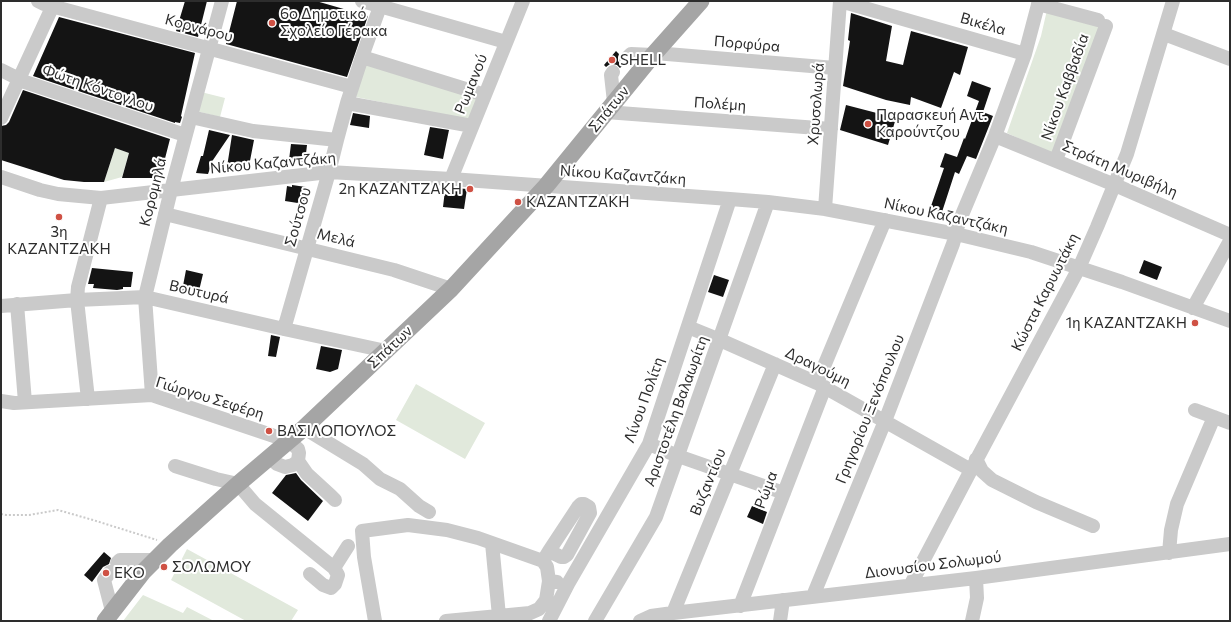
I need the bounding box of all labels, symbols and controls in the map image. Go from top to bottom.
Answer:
place label: 6ο Δημοτικό Σχολείο Γέρακα [280,5,387,40]
street label: Βικέλα [958,9,1008,39]
street label: Κορνάρου [163,10,235,46]
marker: 6ο Δημοτικό Σχολείο Γέρακα [267,18,277,28]
street label: Νίκου Καββαδία [1037,31,1093,143]
street label: Πορφύρα [713,32,781,56]
street label: Ρωμανού [451,51,491,117]
place label: SHELL [620,51,666,69]
marker: SHELL [607,55,617,65]
street label: Φώτη Κόντογλου [40,60,156,116]
street label: Χρυσολωρά [804,62,828,146]
street label: Σπάτων [585,82,633,136]
street label: Πολέμη [693,93,747,115]
place label: Παρασκευή Αντ. Καρούντζου [876,106,987,141]
marker: Παρασκευή Αντ. Καρούντζου [863,119,873,129]
street label: Στράτη Μυριβήλη [1060,137,1180,201]
street label: Νίκου Καζαντζάκη [209,149,337,177]
street label: Κορομηλά [136,156,170,228]
street label: Νίκου Καζαντζάκη [559,162,687,188]
place label: 2η ΚΑΖΑΝΤΖΑΚΗ [339,180,462,198]
marker: 2η ΚΑΖΑΝΤΖΑΚΗ [465,184,475,194]
street label: Σούτσου [281,185,315,249]
place label: ΚΑΖΑΝΤΖΑΚΗ [526,193,629,211]
street label: Νίκου Καζαντζάκη [882,194,1010,238]
marker: ΚΑΖΑΝΤΖΑΚΗ [513,197,523,207]
marker: 3η ΚΑΖΑΝΤΖΑΚΗ [54,212,64,222]
place label: 3η ΚΑΖΑΝΤΖΑΚΗ [7,223,111,258]
street label: Μελά [315,225,357,251]
street label: Κώστα Καρυωτάκη [1007,230,1083,354]
street label: Βουτυρά [167,276,231,308]
place label: 1η ΚΑΖΑΝΤΖΑΚΗ [1066,314,1187,332]
marker: 1η ΚΑΖΑΝΤΖΑΚΗ [1190,318,1200,328]
street label: Σπάτων [364,322,416,372]
street label: Γρηγορίου Ξενόπουλου [832,332,908,486]
street label: Αριστοτέλη Βαλαωρίτη [640,333,712,489]
street label: Δραγούμη [782,343,854,391]
street label: Λίνου Πολίτη [620,355,668,445]
street label: Γιώργου Σεφέρη [154,373,266,423]
place label: ΒΑΣΙΛΟΠΟΥΛΟΣ [277,422,396,440]
marker: ΒΑΣΙΛΟΠΟΥΛΟΣ [264,426,274,436]
street label: Βυζαντίου [686,446,730,518]
street label: Ρώμα [751,469,781,511]
street label: Διονυσίου Σολωμού [864,548,1002,582]
place label: ΣΟΛΩΜΟΥ [172,558,251,576]
marker: ΣΟΛΩΜΟΥ [159,562,169,572]
place label: EKO [114,564,145,582]
marker: EKO [101,568,111,578]

